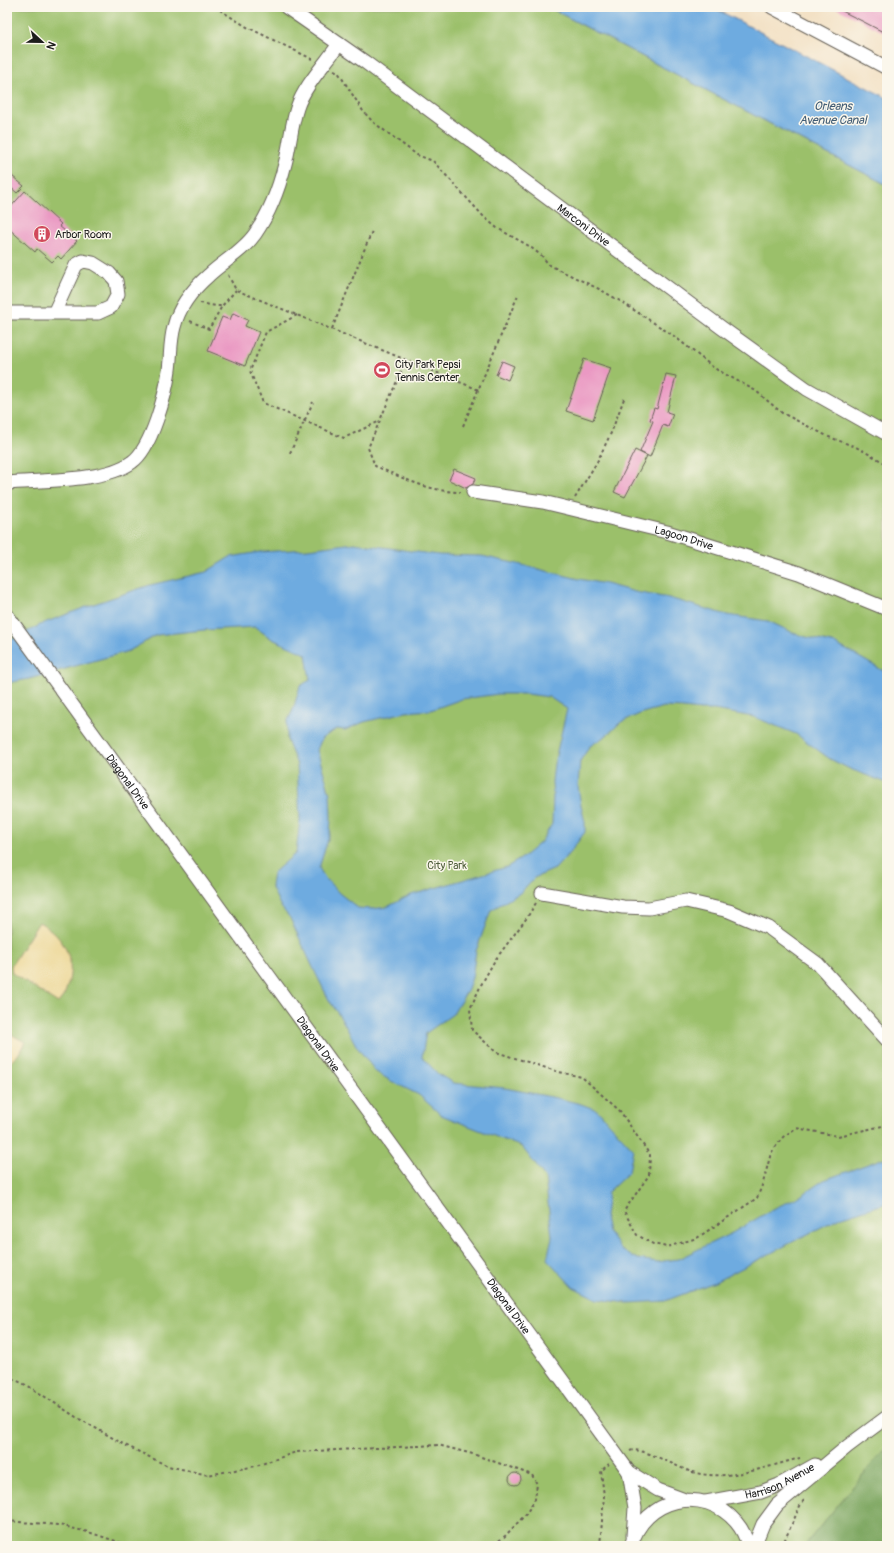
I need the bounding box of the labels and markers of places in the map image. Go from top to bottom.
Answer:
building icon: Arbor Room [32,224,52,244]
place label: Arbor Room [55,228,112,241]
place label: City Park Pepsi Tennis Center [395,358,461,384]
sports icon: City Park Pepsi Tennis Center [372,360,392,380]

